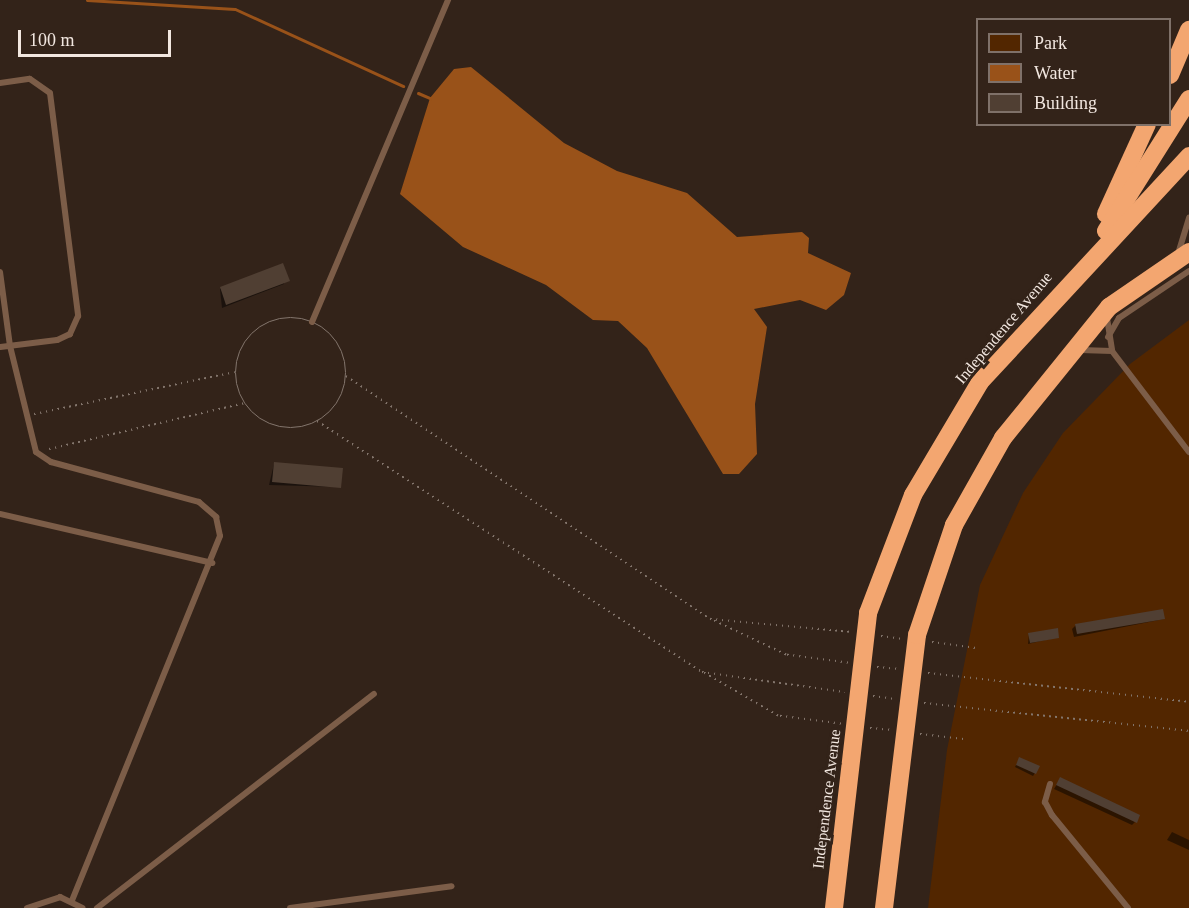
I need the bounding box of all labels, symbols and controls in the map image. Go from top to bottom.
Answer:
scale bar [21,18,174,56]
legend [976,18,1171,126]
text: 100 m [29,30,75,50]
text: Park [1034,33,1067,53]
text: Water [1034,63,1077,83]
text: Building [1034,93,1097,113]
street label: Independence Avenue [951,268,1057,388]
street label: Independence Avenue [809,728,845,870]

